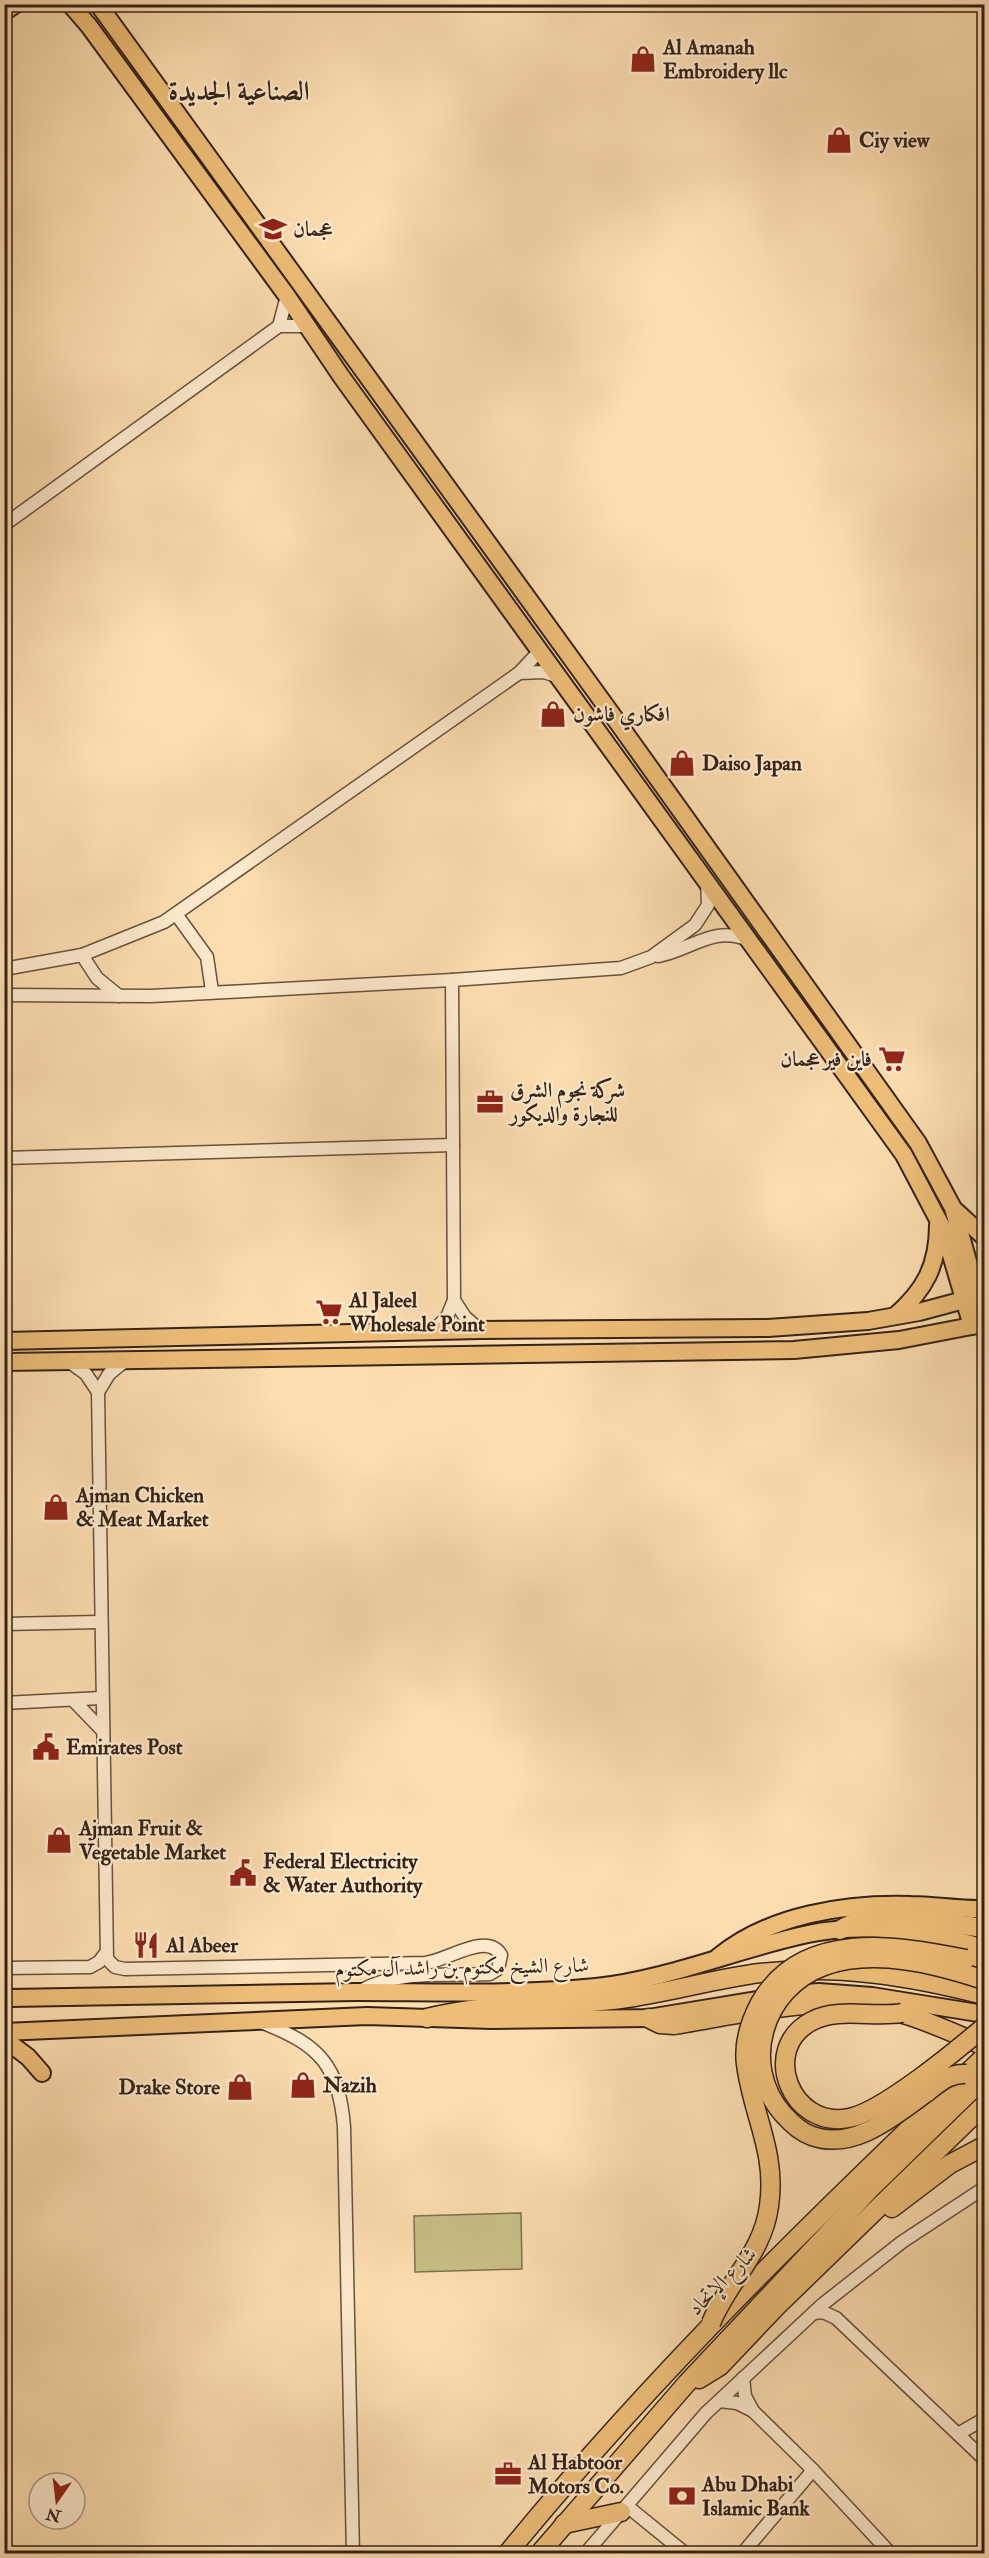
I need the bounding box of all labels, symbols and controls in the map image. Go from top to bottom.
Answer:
place label: Al Amanah Embroidery llc [662,34,788,85]
shop icon: Al Amanah Embroidery llc [628,44,658,74]
district label: الصناعية الجديدة [168,75,310,108]
shop icon: Ciy view [824,125,854,155]
place label: Ciy view [859,127,931,154]
school or university icon: عجمان [258,214,288,244]
place label: عجمان [293,216,334,243]
shop icon: افكاري فاشون [538,699,568,729]
place label: افكاري فاشون [573,701,670,731]
shop icon: Daiso Japan [667,748,697,778]
place label: Daiso Japan [702,750,802,777]
supermarket icon: فاين فير عجمان [877,1044,907,1074]
place label: فاين فير عجمان [780,1046,872,1073]
place label: شركة نجوم الشرق للنجارة والديكور [508,1077,625,1128]
office icon: شركة نجوم الشرق للنجارة والديكور [475,1087,505,1117]
place label: Al Jaleel Wholesale Point [348,1287,485,1338]
supermarket icon: Al Jaleel Wholesale Point [314,1297,344,1327]
place label: Ajman Chicken & Meat Market [75,1482,209,1533]
shop icon: Ajman Chicken & Meat Market [41,1492,71,1522]
public building icon: Emirates Post [31,1732,61,1762]
place label: Emirates Post [66,1734,183,1761]
place label: Ajman Fruit & Vegetable Market [78,1815,226,1866]
shop icon: Ajman Fruit & Vegetable Market [44,1825,74,1855]
place label: Federal Electricity & Water Authority [263,1848,423,1899]
public building icon: Federal Electricity & Water Authority [228,1858,258,1888]
restaurant icon: Al Abeer [131,1930,161,1960]
place label: Al Abeer [165,1932,239,1959]
street label: شارع الشيخ مكتوم بن راشد آل مكتوم [335,1952,589,1988]
shop icon: Nazih [288,2070,318,2100]
shop icon: Drake Store [225,2072,255,2102]
place label: Nazih [322,2072,377,2099]
place label: Drake Store [118,2074,220,2101]
street label: شارع الإتحاد [682,2241,765,2324]
place label: Al Habtoor Motors Co. [527,2449,624,2500]
office icon: Al Habtoor Motors Co. [493,2459,523,2489]
north arrow [27,2471,87,2531]
place label: Abu Dhabi Islamic Bank [701,2471,811,2522]
bank icon: Abu Dhabi Islamic Bank [667,2481,697,2511]
text: N [44,2503,64,2526]

